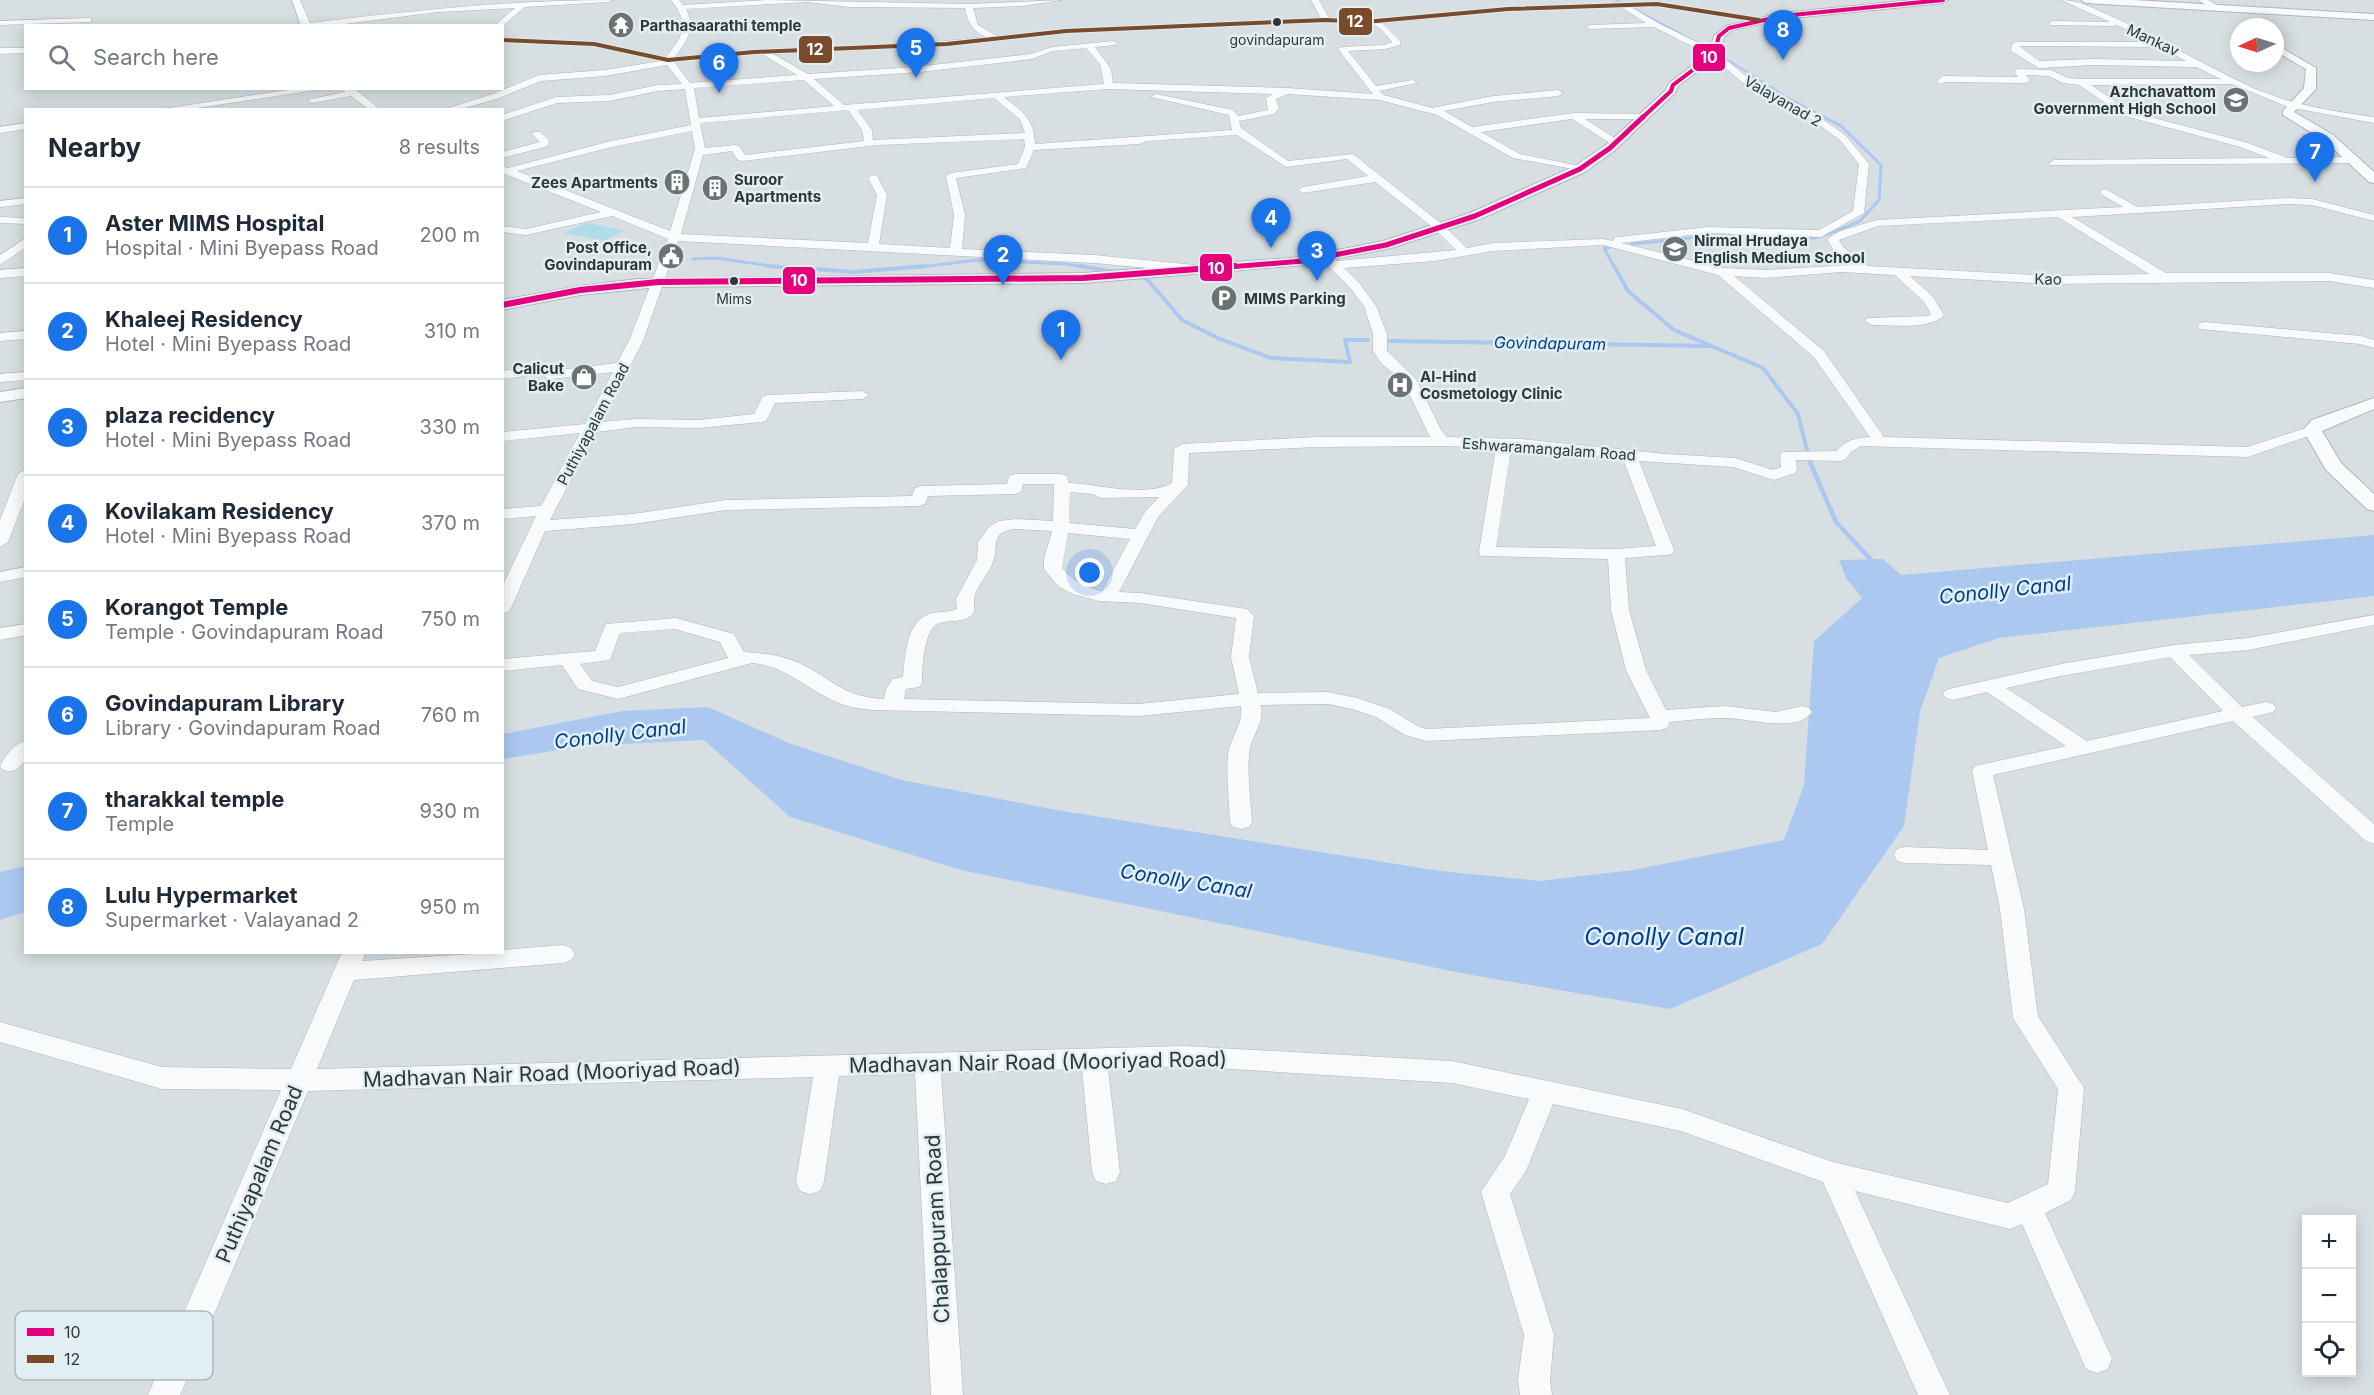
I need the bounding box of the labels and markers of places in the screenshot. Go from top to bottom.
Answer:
temple icon: Parthasaarathi temple [606,10,636,40]
pin: 8 [1764,10,1802,60]
place label: Parthasaarathi temple [640,16,802,35]
marker: govindapuram [1271,16,1283,28]
pin: 5 [896,28,936,78]
place label: govindapuram [1230,31,1324,48]
pin: 6 [700,44,738,93]
place label: Azhchavattom Government High School [2034,82,2216,118]
school or university icon: Azhchavattom Government High School [2221,85,2251,115]
pin: 7 [2296,132,2334,182]
building icon: Zees Apartments [662,167,692,197]
place label: Suroor Apartments [734,170,821,206]
place label: Zees Apartments [531,173,658,192]
building icon: Suroor Apartments [700,173,730,203]
pin: 4 [1252,198,1290,248]
place label: Nirmal Hrudaya English Medium School [1694,231,1865,267]
pin: 3 [1298,232,1336,281]
school or university icon: Nirmal Hrudaya English Medium School [1660,234,1690,264]
pin: 2 [984,236,1022,285]
place label: Post Office, Govindapuram [544,238,652,274]
public building icon: Post Office, Govindapuram [656,241,686,271]
marker: Mims [728,275,740,287]
parking icon: MIMS Parking [1209,283,1239,313]
place label: MIMS Parking [1244,289,1346,308]
place label: Mims [716,290,752,307]
pin: 1 [1042,310,1080,360]
place label: Calicut Bake [512,359,565,395]
shop icon: Calicut Bake [569,362,599,392]
place label: Al-Hind Cosmetology Clinic [1420,367,1563,403]
hospital icon: Al-Hind Cosmetology Clinic [1385,370,1415,400]

